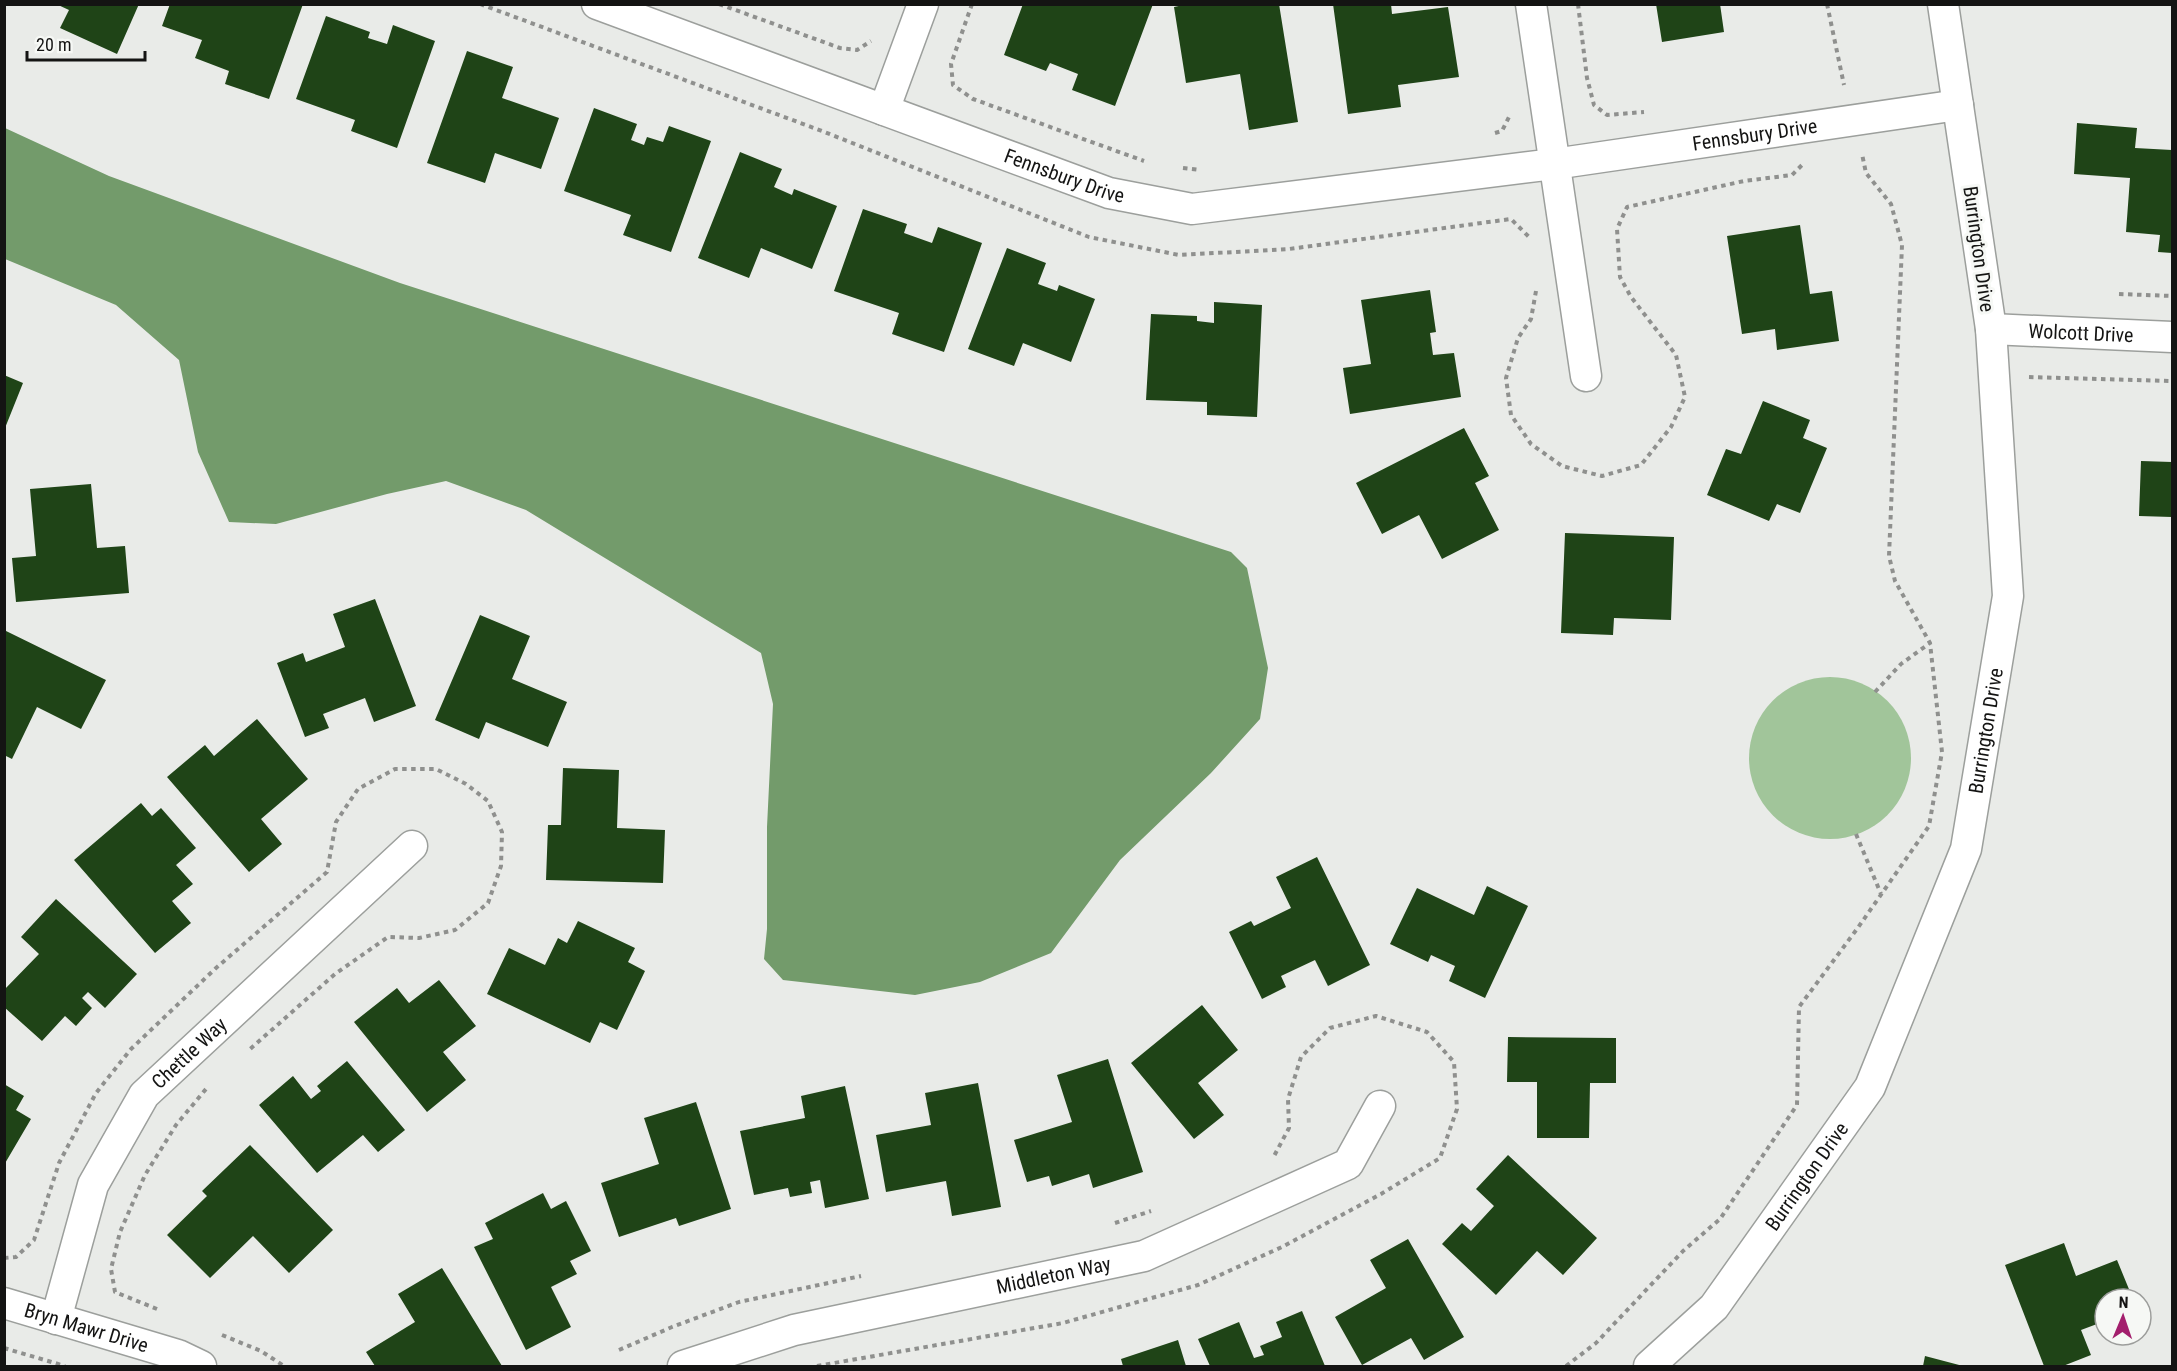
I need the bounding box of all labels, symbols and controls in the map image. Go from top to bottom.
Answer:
scale bar [27,24,146,62]
text: 20 m [36,34,71,55]
street label: Fennsbury Drive [1691,114,1819,156]
street label: Fennsbury Drive [1001,143,1126,208]
street label: Burrington Drive [1958,185,2000,313]
street label: Wolcott Drive [2028,319,2134,347]
street label: Burrington Drive [1963,666,2008,795]
street label: Chettle Way [147,1013,232,1094]
street label: Burrington Drive [1760,1118,1853,1235]
street label: Middleton Way [994,1251,1113,1299]
north arrow [2093,1287,2153,1347]
text: N [2118,1293,2129,1312]
street label: Bryn Mawr Drive [22,1298,151,1357]

